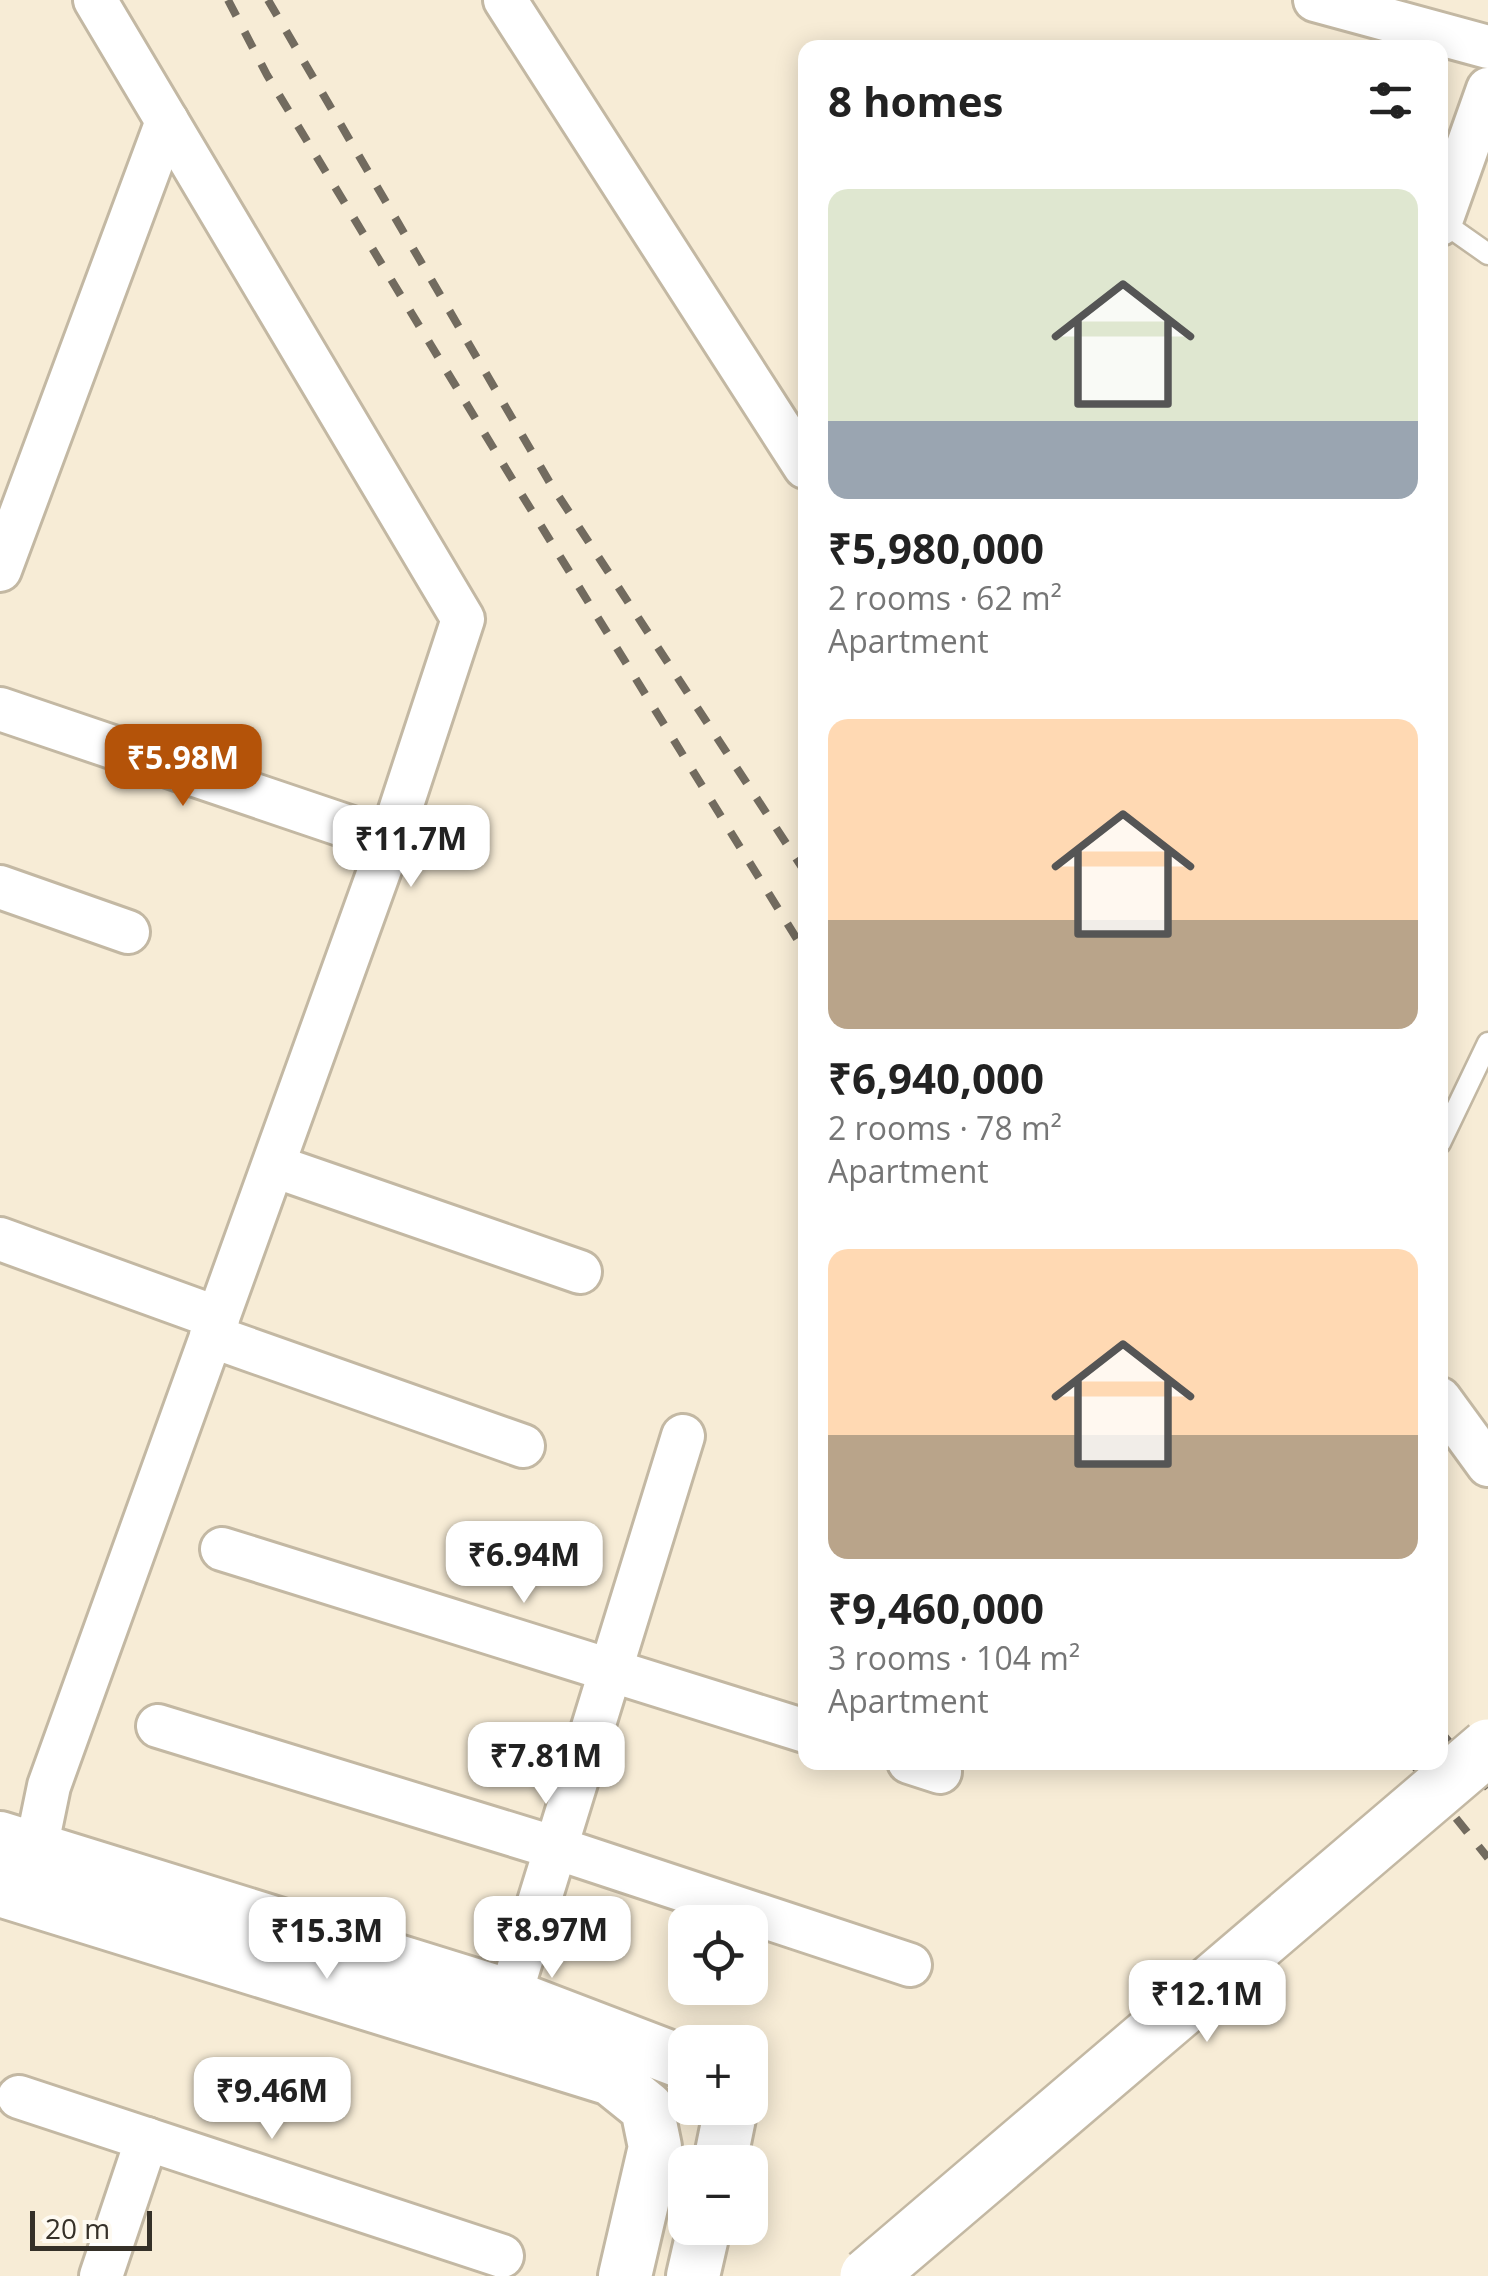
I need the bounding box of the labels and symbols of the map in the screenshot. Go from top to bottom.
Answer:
pin: ₹5.98M [102,724,264,809]
pin: ₹11.7M [330,805,492,890]
pin: ₹6.94M [443,1521,605,1606]
pin: ₹7.81M [465,1722,627,1807]
pin: ₹8.97M [471,1896,633,1981]
pin: ₹15.3M [246,1897,408,1982]
pin: ₹12.1M [1126,1960,1288,2045]
pin: ₹9.46M [191,2057,353,2142]
scale bar [30,2206,152,2250]

